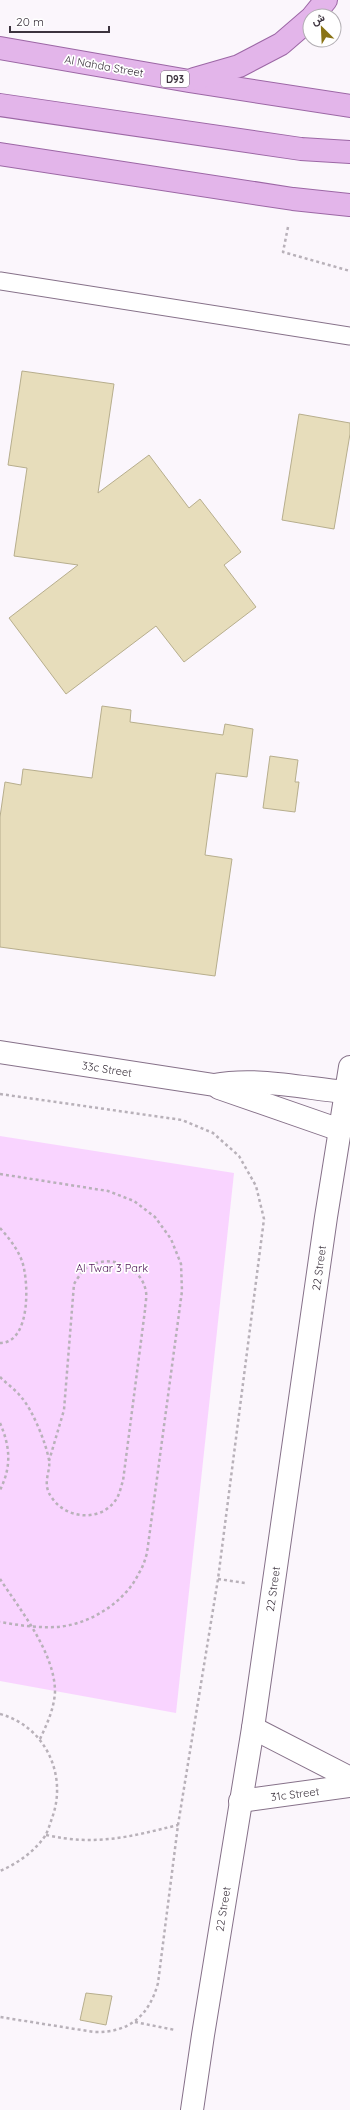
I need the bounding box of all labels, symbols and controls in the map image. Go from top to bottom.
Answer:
scale bar [10,8,109,34]
north arrow [302,8,342,48]
text: ش [309,10,327,28]
text: 20 m [16,14,44,29]
street label: Al Nahda Street [63,52,145,80]
road number: D93 [161,71,189,87]
street label: 33c Street [81,1058,133,1080]
street label: 22 Street [309,1244,329,1291]
park label: Al Twar 3 Park [76,1261,148,1275]
street label: 22 Street [263,1565,283,1612]
street label: 31c Street [270,1784,320,1804]
street label: 22 Street [213,1885,233,1932]

